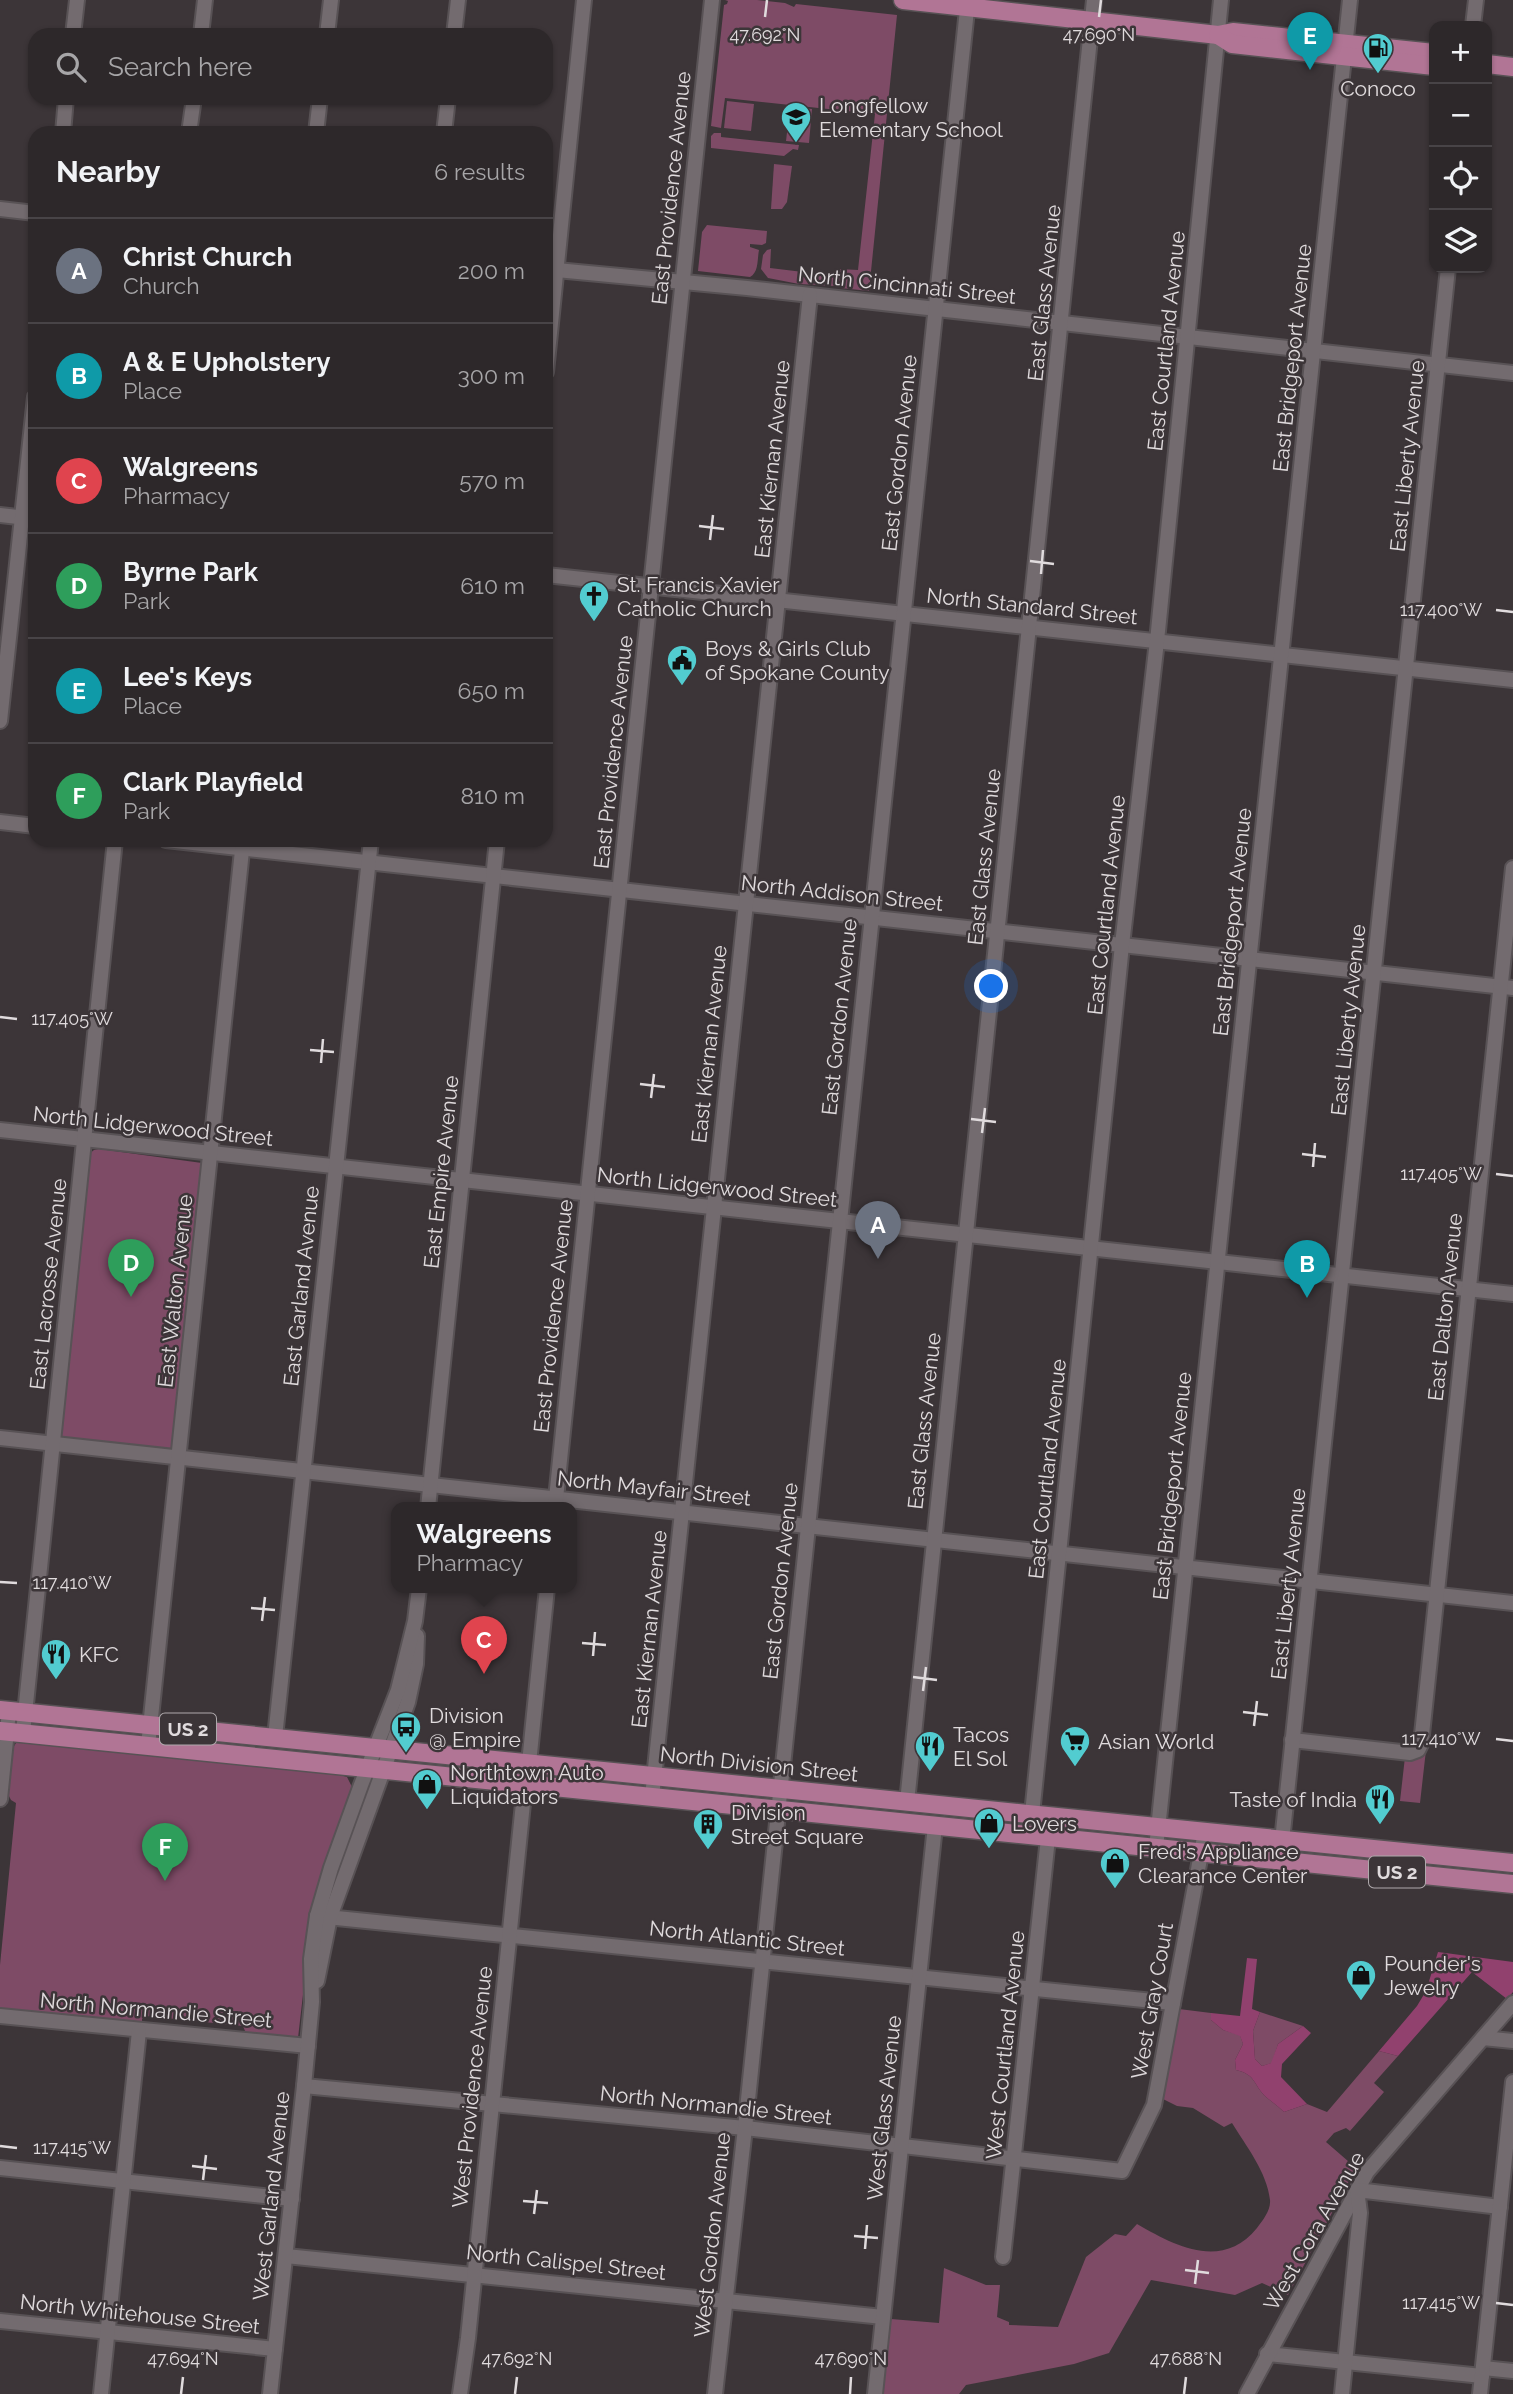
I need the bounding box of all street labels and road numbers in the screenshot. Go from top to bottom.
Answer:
street label: East Providence Avenue [646,70,696,306]
street label: East Glass Avenue [1022,203,1066,383]
street label: East Courtland Avenue [1142,230,1190,452]
street label: East Bridgeport Avenue [1268,243,1316,473]
street label: North Cincinnati Street [797,261,1017,309]
street label: East Gordon Avenue [876,353,922,553]
street label: East Kiernan Avenue [749,359,795,559]
street label: East Liberty Avenue [1385,359,1429,553]
street label: North Standard Street [925,582,1139,630]
street label: East Providence Avenue [588,634,638,870]
street label: East Glass Avenue [962,767,1006,947]
street label: East Courtland Avenue [1082,794,1130,1016]
street label: East Bridgeport Avenue [1208,807,1256,1037]
street label: North Addison Street [740,870,944,916]
street label: East Gordon Avenue [816,917,862,1117]
street label: East Liberty Avenue [1326,923,1370,1117]
street label: East Kiernan Avenue [686,944,732,1144]
street label: East Empire Avenue [418,1074,464,1270]
street label: North Lidgerwood Street [32,1101,274,1151]
street label: North Lidgerwood Street [596,1162,838,1212]
street label: East Lacrosse Avenue [24,1177,72,1391]
street label: East Garland Avenue [278,1185,324,1387]
street label: East Walton Avenue [152,1193,198,1389]
street label: East Providence Avenue [528,1198,578,1434]
street label: East Dalton Avenue [1423,1212,1467,1402]
street label: East Glass Avenue [902,1331,946,1511]
street label: East Courtland Avenue [1023,1358,1071,1580]
street label: East Bridgeport Avenue [1148,1371,1196,1601]
street label: North Mayfair Street [556,1465,752,1511]
street label: East Gordon Avenue [757,1481,803,1681]
street label: East Liberty Avenue [1266,1487,1310,1681]
street label: East Kiernan Avenue [626,1529,672,1729]
road number: US 2 [160,1714,216,1744]
street label: North Division Street [659,1741,859,1787]
road number: US 2 [1369,1856,1425,1888]
street label: North Atlantic Street [648,1915,846,1961]
street label: West Gray Court [1126,1921,1178,2081]
street label: West Courtland Avenue [981,1929,1029,2161]
street label: West Providence Avenue [447,1965,497,2209]
street label: North Normandie Street [39,1987,273,2033]
street label: West Glass Avenue [862,2014,906,2202]
street label: North Normandie Street [599,2080,833,2130]
street label: West Garland Avenue [248,2090,294,2302]
street label: West Gordon Avenue [689,2131,735,2339]
street label: West Cora Avenue [1258,2147,1370,2315]
street label: North Calispel Street [465,2239,667,2285]
street label: North Whitehouse Street [19,2289,261,2339]

